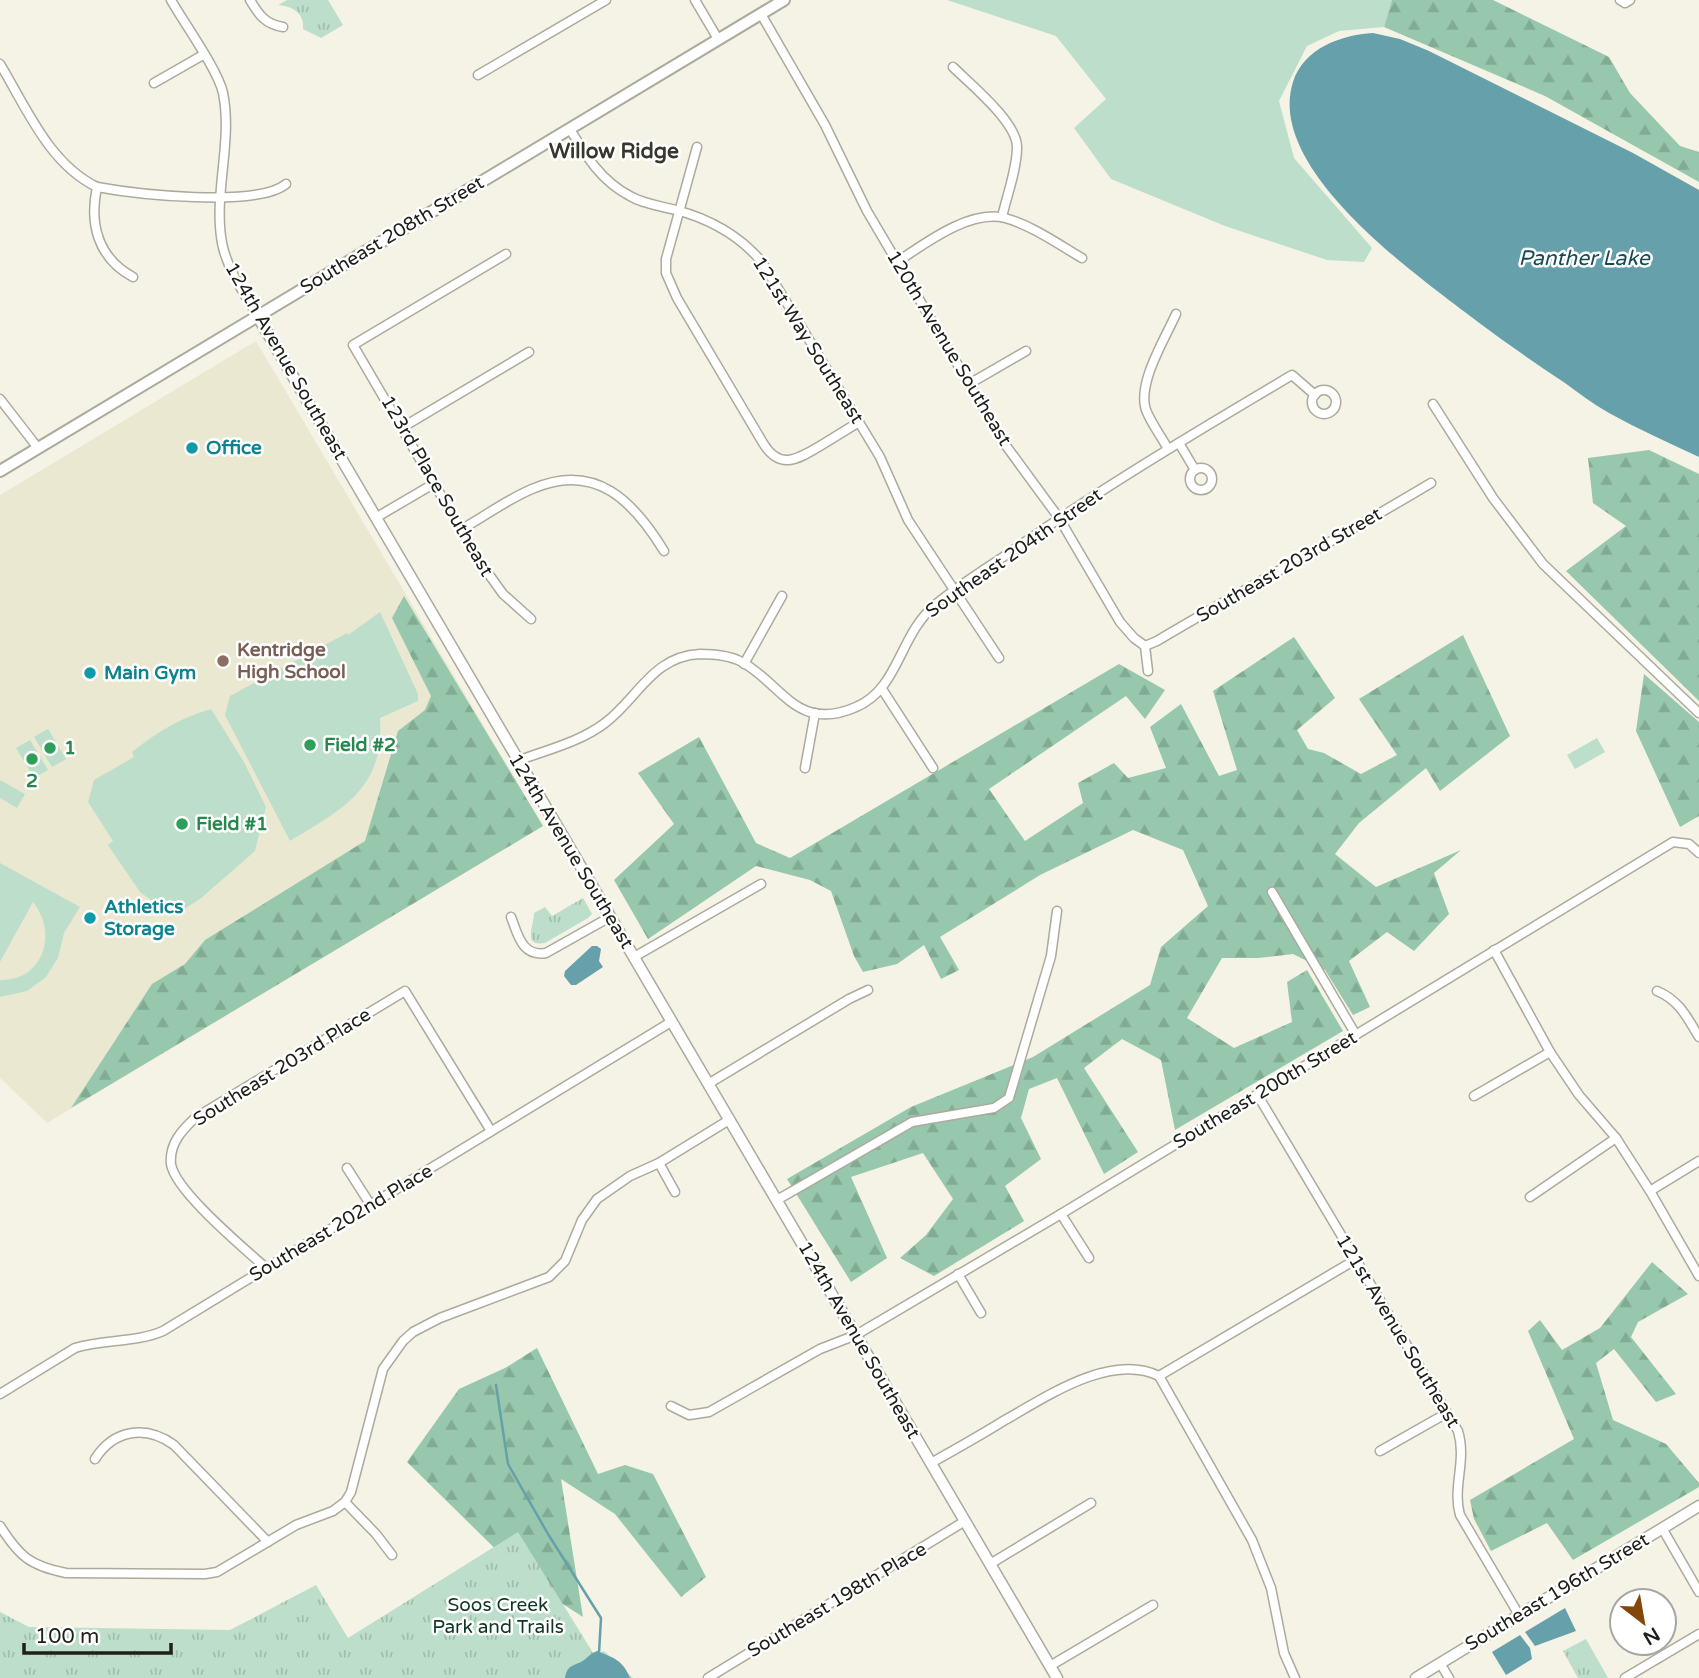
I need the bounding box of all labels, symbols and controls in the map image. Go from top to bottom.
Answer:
district label: Willow Ridge [549,139,679,164]
street label: Southeast 208th Street [296,171,488,299]
street label: 120th Avenue Southeast [882,246,1016,450]
water label: Panther Lake [1518,246,1651,271]
street label: 121st Way Southeast [748,253,868,427]
street label: 124th Avenue Southeast [220,259,352,463]
street label: 123rd Place Southeast [376,392,498,580]
place label: Office [206,437,262,459]
marker: Office [184,440,200,456]
street label: Southeast 204th Street [922,484,1106,622]
street label: Southeast 203rd Street [1192,503,1386,627]
place label: Kentridge High School [237,639,346,684]
marker: Kentridge High School [215,653,231,669]
place label: Main Gym [104,662,196,685]
marker: Main Gym [82,665,98,681]
place label: Field #2 [324,734,396,756]
place label: 1 [64,737,76,759]
marker: Field #2 [302,737,318,753]
marker: 1 [42,740,58,756]
street label: 124th Avenue Southeast [504,749,638,953]
marker: 2 [24,751,40,767]
place label: 2 [26,770,38,792]
place label: Field #1 [196,813,268,835]
marker: Field #1 [174,816,190,832]
place label: Athletics Storage [104,896,183,941]
marker: Athletics Storage [82,910,98,926]
street label: Southeast 203rd Place [189,1003,375,1131]
street label: Southeast 200th Street [1169,1026,1361,1154]
street label: Southeast 202nd Place [246,1160,436,1286]
street label: 121st Avenue Southeast [1332,1230,1464,1432]
street label: 124th Avenue Southeast [793,1238,925,1442]
street label: Southeast 196th Street [1461,1528,1653,1656]
street label: Southeast 198th Place [744,1538,930,1662]
north arrow [1608,1587,1678,1657]
park label: Soos Creek Park and Trails [432,1594,564,1638]
scale bar [24,1612,172,1656]
text: N [1639,1622,1663,1649]
text: 100 m [35,1624,99,1649]

